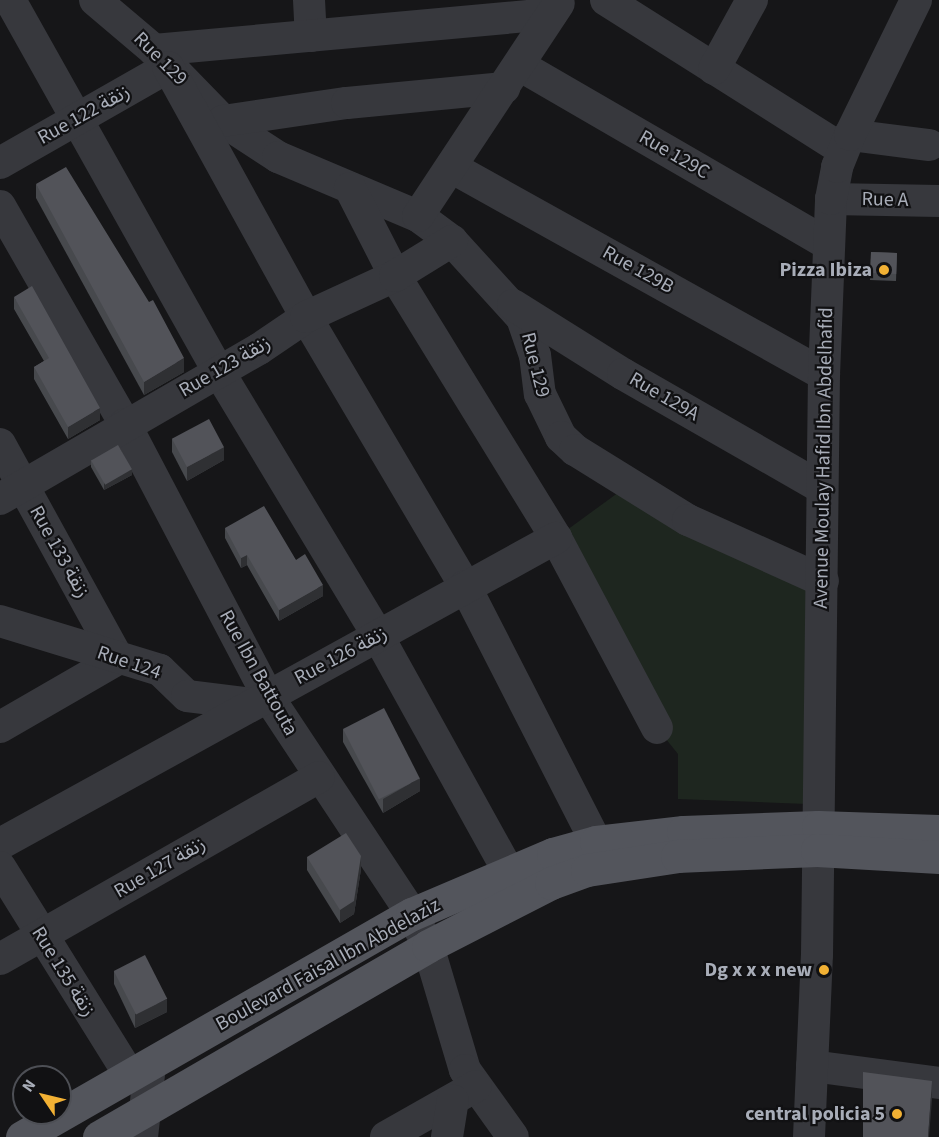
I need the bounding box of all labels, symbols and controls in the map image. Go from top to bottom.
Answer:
street label: Rue 129 [128,27,192,91]
street label: Rue 122 زنقة [34,80,134,150]
street label: Rue 129C [634,125,714,185]
street label: Rue A [861,188,909,212]
street label: Rue 129B [598,241,678,299]
place label: Pizza Ibiza [779,258,872,282]
marker: Pizza Ibiza [877,263,891,277]
street label: Avenue Moulay Hafid Ibn Abdelhafid [809,307,839,609]
street label: Rue 129 [515,330,555,400]
street label: Rue 123 زنقة [175,331,275,403]
street label: Rue 129A [625,367,703,427]
street label: Rue 133 زنقة [24,502,94,602]
street label: Rue Ibn Battouta [214,606,302,740]
street label: Rue 126 زنقة [290,622,392,690]
street label: Rue 124 [94,641,164,685]
street label: Rue 127 زنقة [110,832,210,904]
street label: Boulevard Faisal Ibn Abdelaziz [212,893,444,1037]
street label: Rue 135 زنقة [26,923,100,1021]
place label: Dg x x x new [705,958,812,982]
marker: Dg x x x new [817,963,831,977]
north arrow [12,1065,72,1125]
text: N [17,1075,41,1096]
place label: central policia 5 [745,1102,885,1126]
marker: central policia 5 [890,1107,904,1121]

